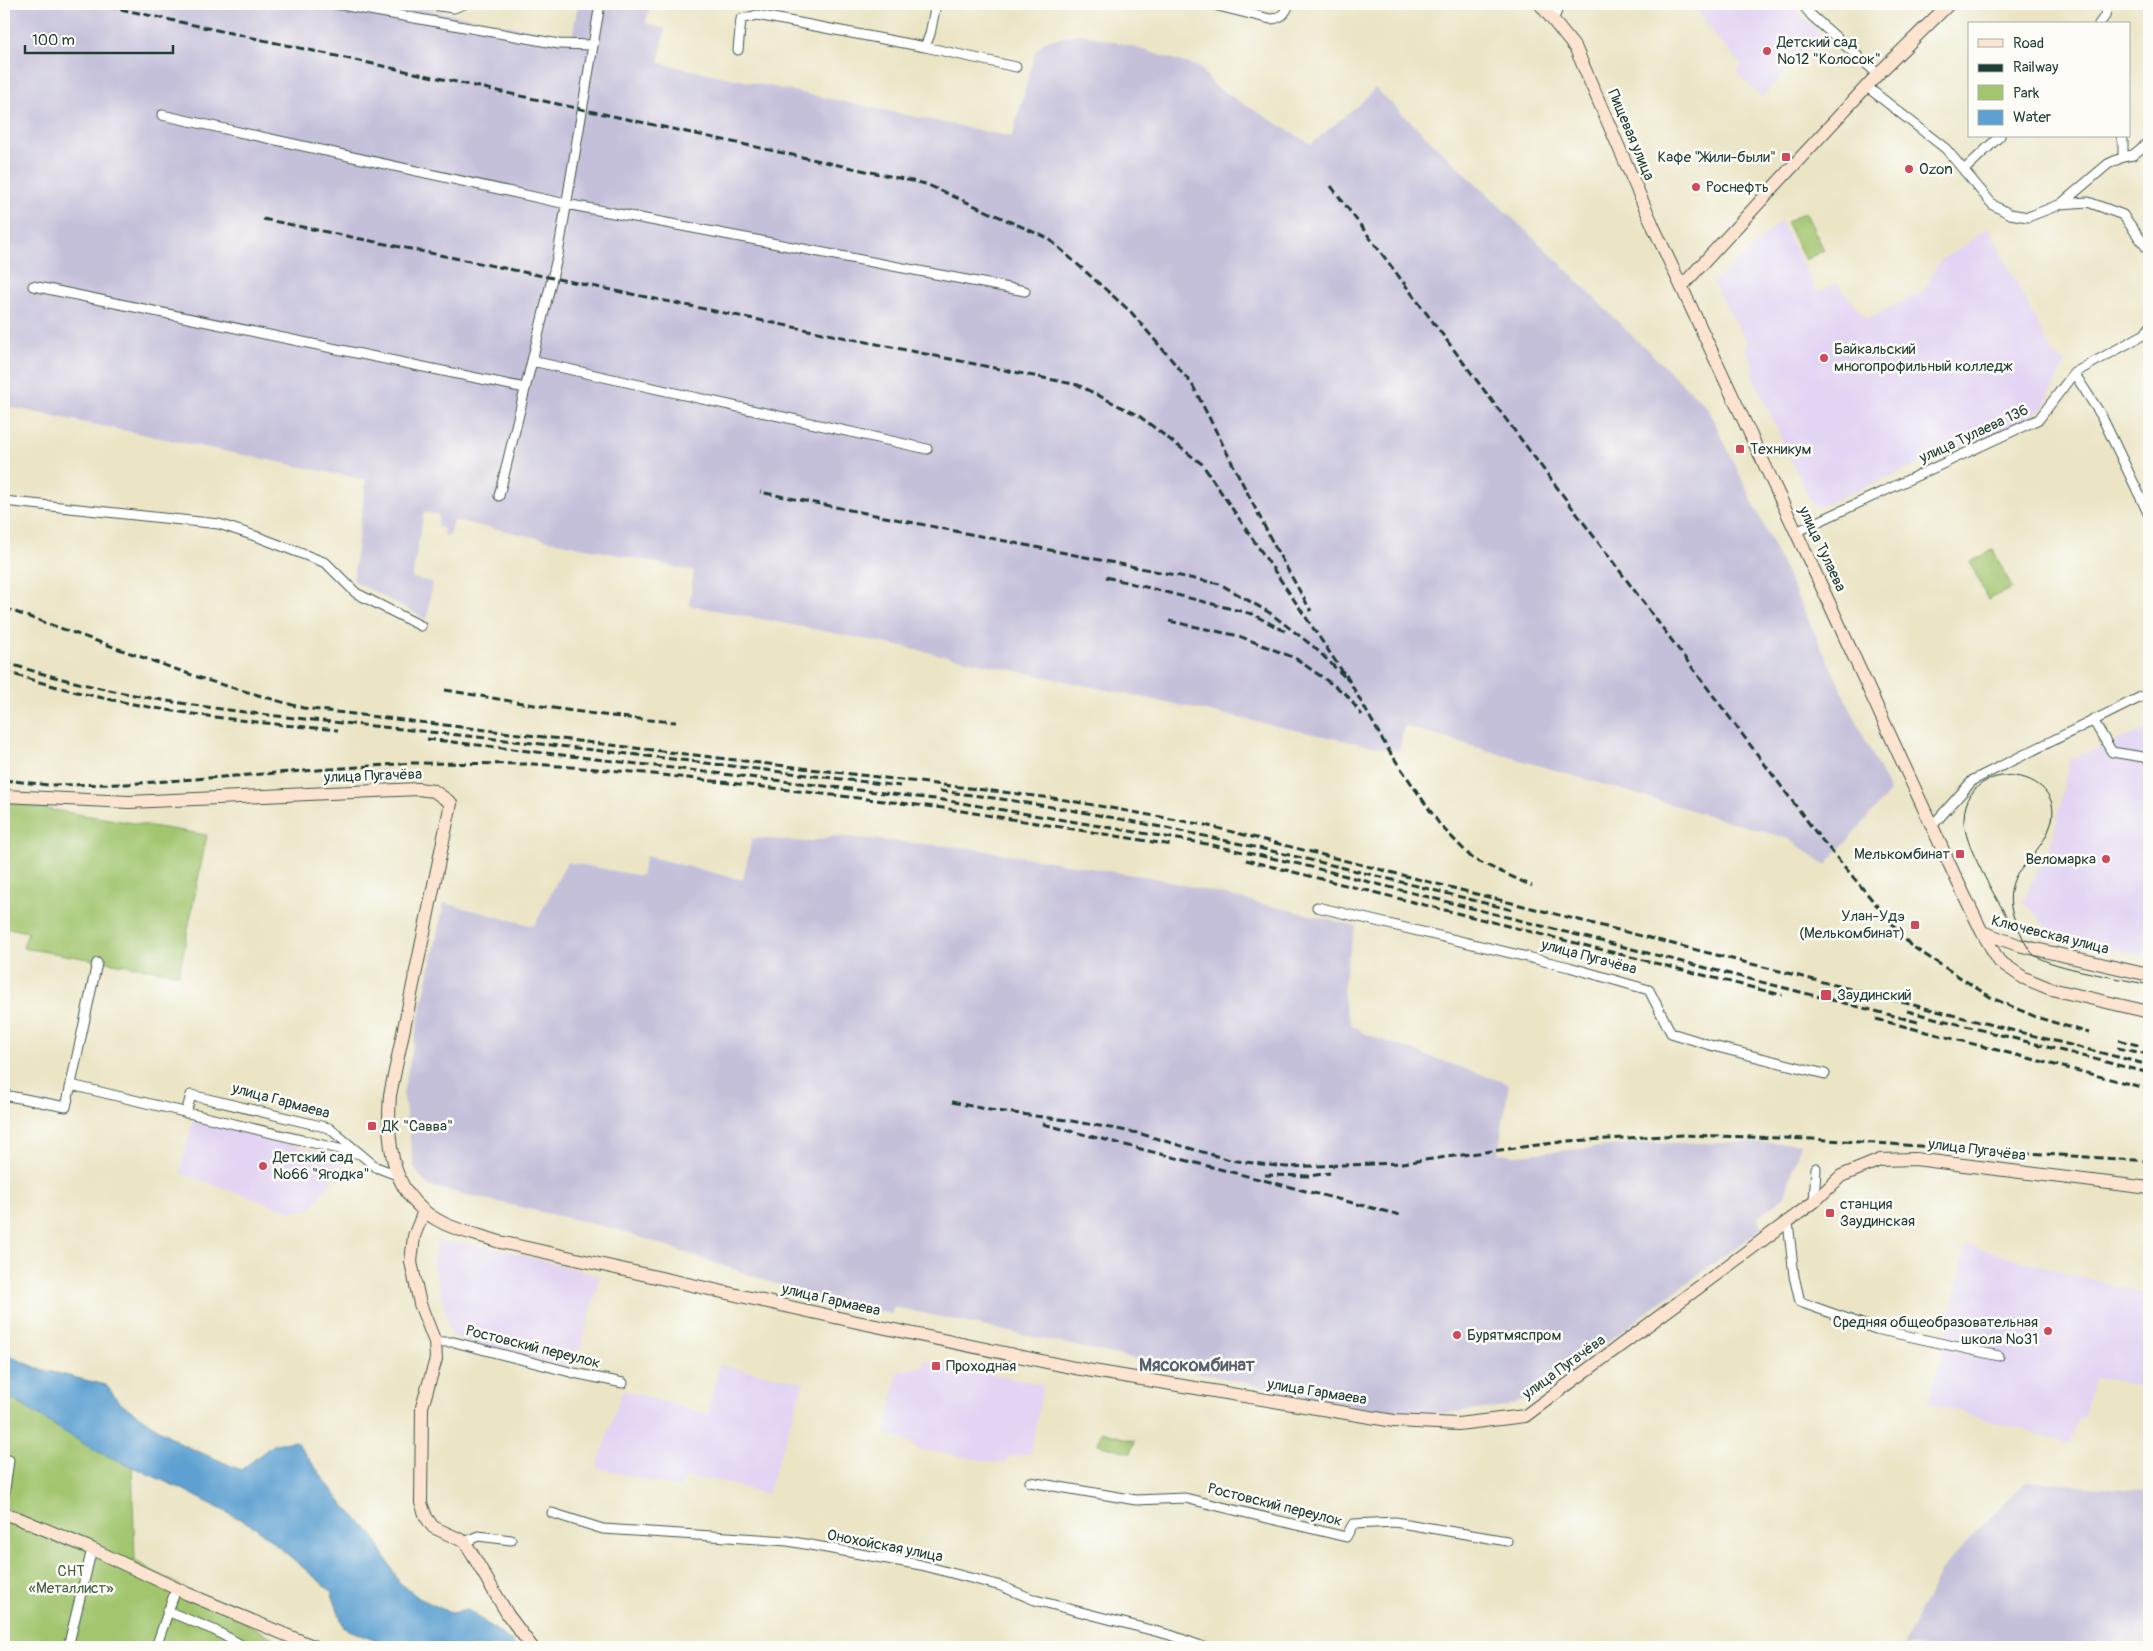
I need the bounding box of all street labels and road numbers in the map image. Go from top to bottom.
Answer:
street label: Пищевая улица [1603,87,1659,183]
street label: улица Тулаева 136 [1916,400,2032,468]
street label: улица Тулаева [1794,502,1850,595]
street label: улица Пугачёва [323,765,422,787]
street label: Ключевская улица [1989,911,2111,959]
street label: улица Пугачёва [1538,935,1639,979]
street label: улица Гармаева [229,1079,332,1123]
street label: улица Пугачёва [1926,1134,2027,1165]
street label: улица Гармаева [779,1279,882,1321]
street label: Ростовский переулок [464,1321,602,1373]
street label: улица Пугачёва [1518,1330,1609,1404]
street label: улица Гармаева [1265,1375,1368,1409]
street label: Ростовский переулок [1206,1479,1344,1531]
street label: Онохойская улица [825,1525,945,1567]

